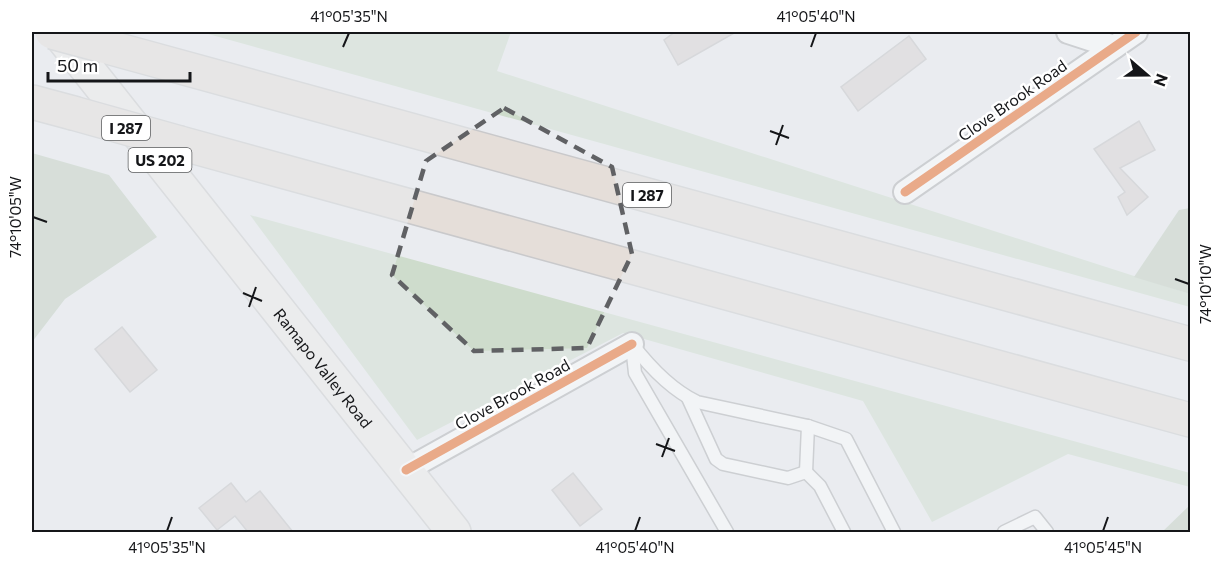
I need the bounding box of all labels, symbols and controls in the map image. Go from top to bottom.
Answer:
text: 41°05'35"N [310,7,388,25]
text: 41°05'40"N [776,7,856,25]
scale bar [48,45,190,83]
north arrow [1117,45,1177,105]
text: 50 m [57,54,98,76]
street label: Clove Brook Road [954,55,1070,145]
text: N [1151,71,1173,89]
road number: I 287 [102,116,150,140]
road number: US 202 [128,148,192,172]
text: 74°10'05"W [6,176,24,258]
road number: I 287 [623,183,671,207]
text: 74°10'10"W [1196,244,1214,324]
street label: Ramapo Valley Road [271,304,377,431]
street label: Clove Brook Road [451,355,573,433]
text: 41°05'35"N [128,538,206,556]
text: 41°05'40"N [595,538,675,556]
text: 41°05'45"N [1064,538,1142,556]

